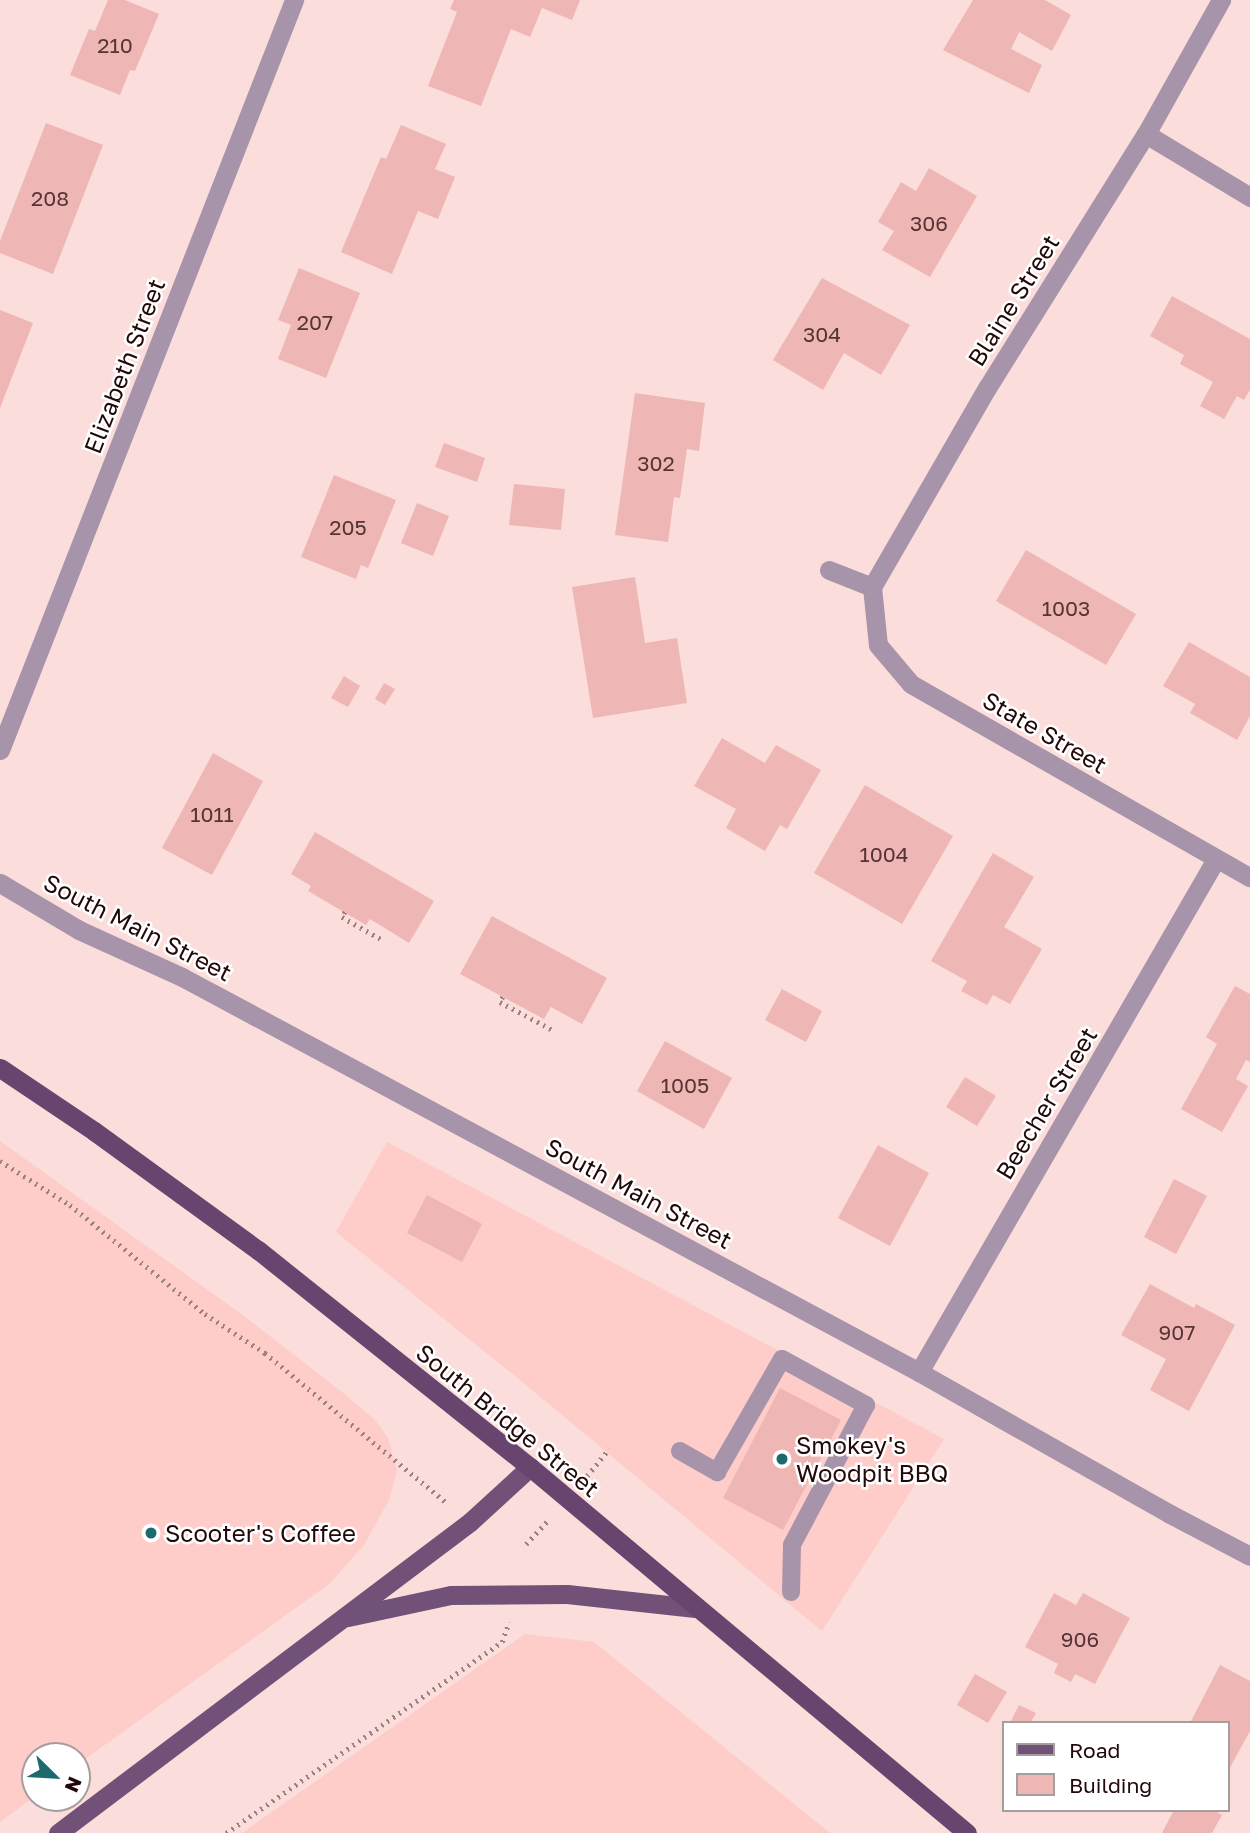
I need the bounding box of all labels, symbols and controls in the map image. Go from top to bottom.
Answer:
house number: 210 [97,32,133,58]
house number: 208 [31,185,69,211]
house number: 306 [910,210,948,236]
street label: Blaine Street [961,229,1065,371]
street label: Elizabeth Street [77,275,171,457]
house number: 207 [297,309,333,335]
house number: 304 [803,321,841,347]
house number: 302 [637,450,675,476]
house number: 205 [329,514,367,540]
house number: 1003 [1042,595,1090,621]
street label: State Street [978,685,1112,779]
house number: 1011 [190,801,234,827]
house number: 1004 [859,841,909,867]
street label: South Main Street [39,867,237,987]
street label: Beecher Street [989,1022,1103,1184]
house number: 1005 [661,1072,709,1098]
street label: South Main Street [541,1132,737,1254]
house number: 907 [1159,1319,1195,1345]
street label: South Bridge Street [411,1337,605,1503]
place label: Smokey's Woodpit BBQ [796,1431,948,1487]
marker: Smokey's Woodpit BBQ [774,1451,790,1467]
place label: Scooter's Coffee [165,1519,356,1547]
marker: Scooter's Coffee [143,1525,159,1541]
house number: 906 [1061,1626,1099,1652]
legend [1002,1721,1229,1812]
text: Road [1069,1737,1120,1763]
north arrow [21,1742,91,1812]
text: Building [1069,1772,1152,1798]
text: N [60,1774,87,1796]

